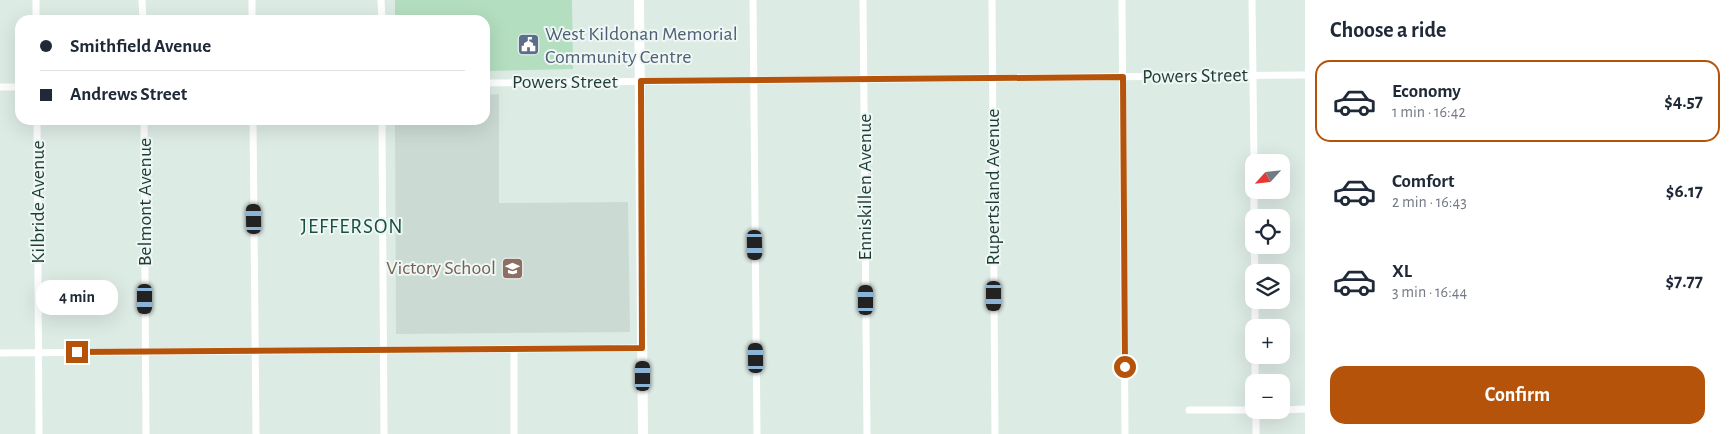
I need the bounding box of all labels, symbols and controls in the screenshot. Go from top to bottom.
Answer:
text: Choose a ride [1330,19,1446,41]
place label: West Kildonan Memorial Community Centre [545,24,738,67]
public building icon: West Kildonan Memorial Community Centre [517,33,541,57]
text: Smithfield Avenue [70,37,211,56]
street label: Powers Street [1142,65,1249,87]
street label: Powers Street [512,72,618,92]
icon: car [1332,79,1377,124]
text: Economy [1392,82,1461,101]
text: Andrews Street [70,85,187,104]
text: $4.57 [1664,92,1703,111]
text: 1 min · 16:42 [1392,104,1466,120]
street label: Rupertsland Avenue [983,109,1003,265]
street label: Enniskillen Avenue [855,113,875,261]
street label: Belmont Avenue [135,138,155,266]
street label: Kilbride Avenue [28,140,48,264]
north arrow [1245,154,1290,199]
map controls [1245,154,1290,419]
icon: car [1332,169,1377,214]
text: Comfort [1392,172,1454,191]
text: $6.17 [1666,182,1703,201]
text: 2 min · 16:43 [1392,194,1467,210]
car [246,204,261,234]
button: locate [1245,209,1290,254]
district label: JEFFERSON [300,216,404,237]
car [747,230,762,260]
school or university icon: Victory School [500,256,524,280]
place label: Victory School [386,258,496,278]
icon: car [1332,259,1377,304]
text: XL [1392,262,1412,281]
button: layers [1245,264,1290,309]
text: $7.77 [1665,272,1703,291]
callout: 4 min [36,280,118,314]
car [986,281,1001,311]
car [137,284,152,314]
text: 3 min · 16:44 [1392,284,1467,300]
car [858,285,873,315]
text: 4 min [59,289,95,305]
button: + [1245,319,1290,364]
route end [66,341,88,363]
car [748,343,763,373]
route start [1114,356,1136,378]
car [635,361,650,391]
button: Confirm [1330,366,1705,424]
button: − [1245,374,1290,419]

